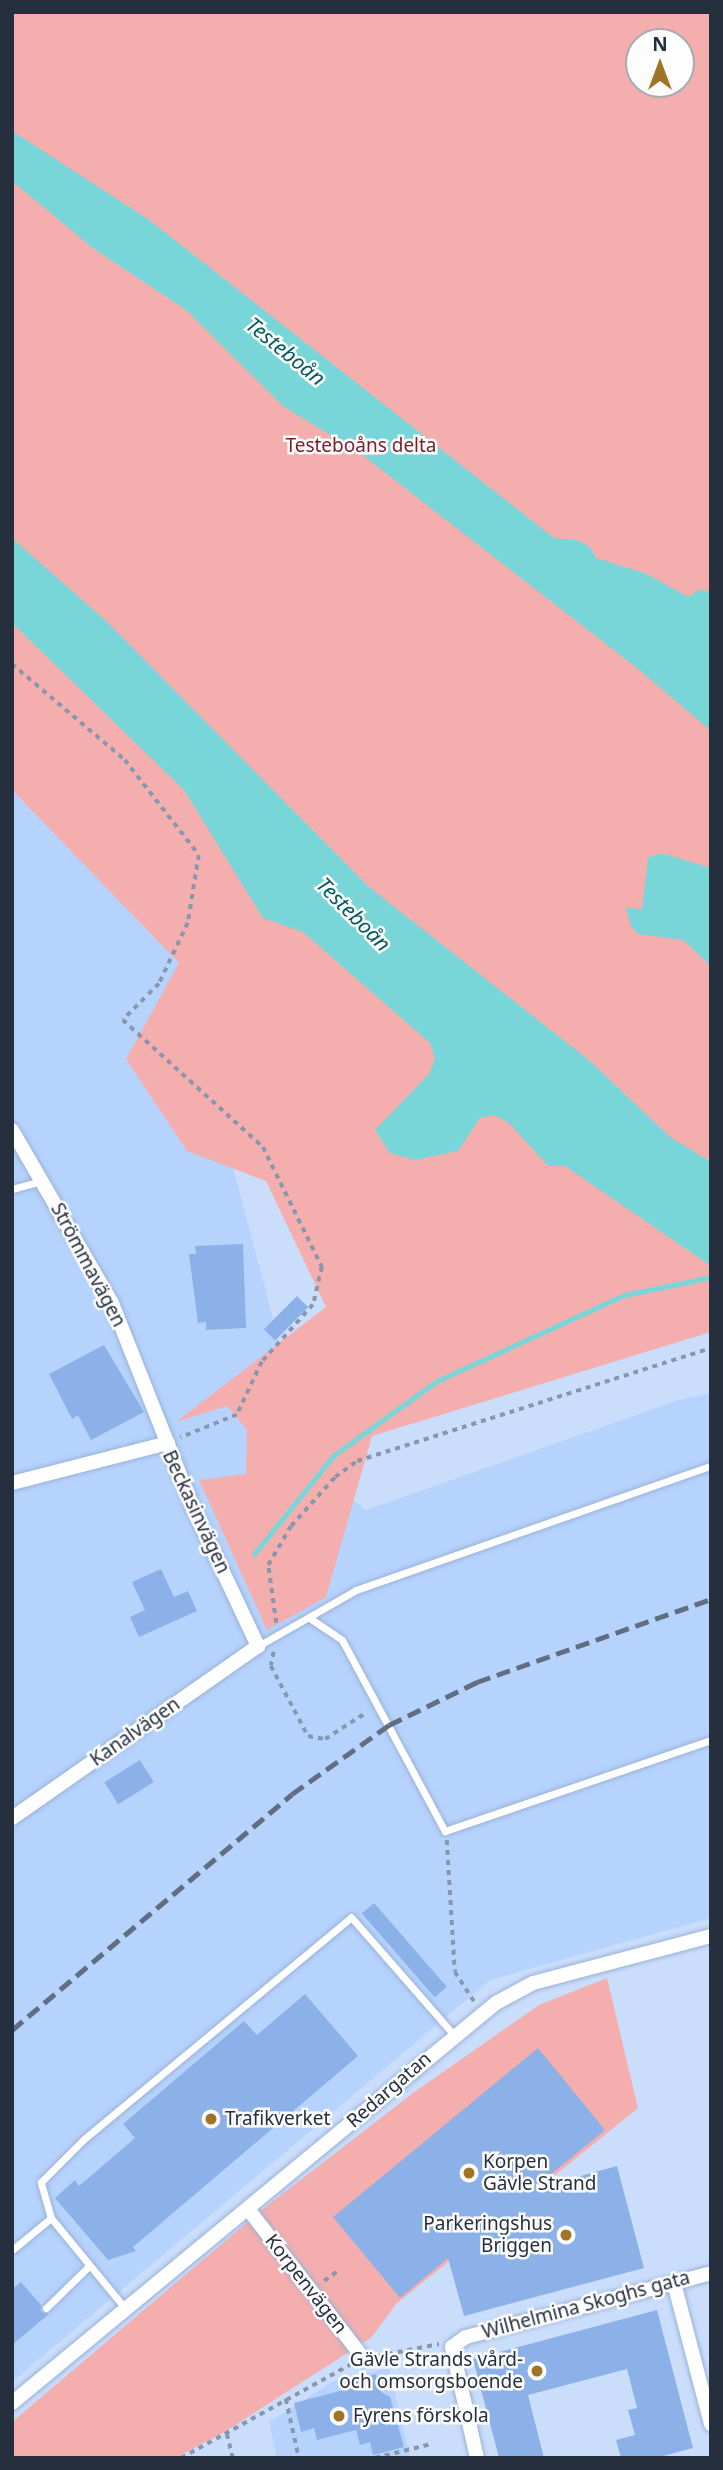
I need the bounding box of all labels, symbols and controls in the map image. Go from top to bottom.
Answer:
north arrow [625,28,695,98]
text: N [652,31,668,57]
water label: Testeboån [241,312,331,390]
park label: Testeboåns delta [285,435,437,457]
water label: Testeboån [312,872,396,956]
street label: Strömmavägen [46,1199,130,1331]
street label: Beckasinvägen [158,1447,234,1577]
street label: Kanalvägen [86,1693,184,1771]
street label: Redargatan [342,2047,436,2133]
place label: Trafikverket [225,2108,330,2130]
marker: Trafikverket [203,2111,219,2127]
place label: Korpen Gävle Strand [483,2151,597,2195]
marker: Korpen Gävle Strand [461,2165,477,2181]
place label: Parkeringshus Briggen [423,2213,552,2257]
marker: Parkeringshus Briggen [558,2227,574,2243]
street label: Korpenvägen [260,2230,352,2338]
street label: Wilhelmina Skoghs gata [480,2266,692,2344]
place label: Gävle Strands vård- och omsorgsboende [339,2349,523,2393]
marker: Gävle Strands vård- och omsorgsboende [529,2363,545,2379]
place label: Fyrens förskola [353,2405,489,2427]
marker: Fyrens förskola [331,2408,347,2424]

